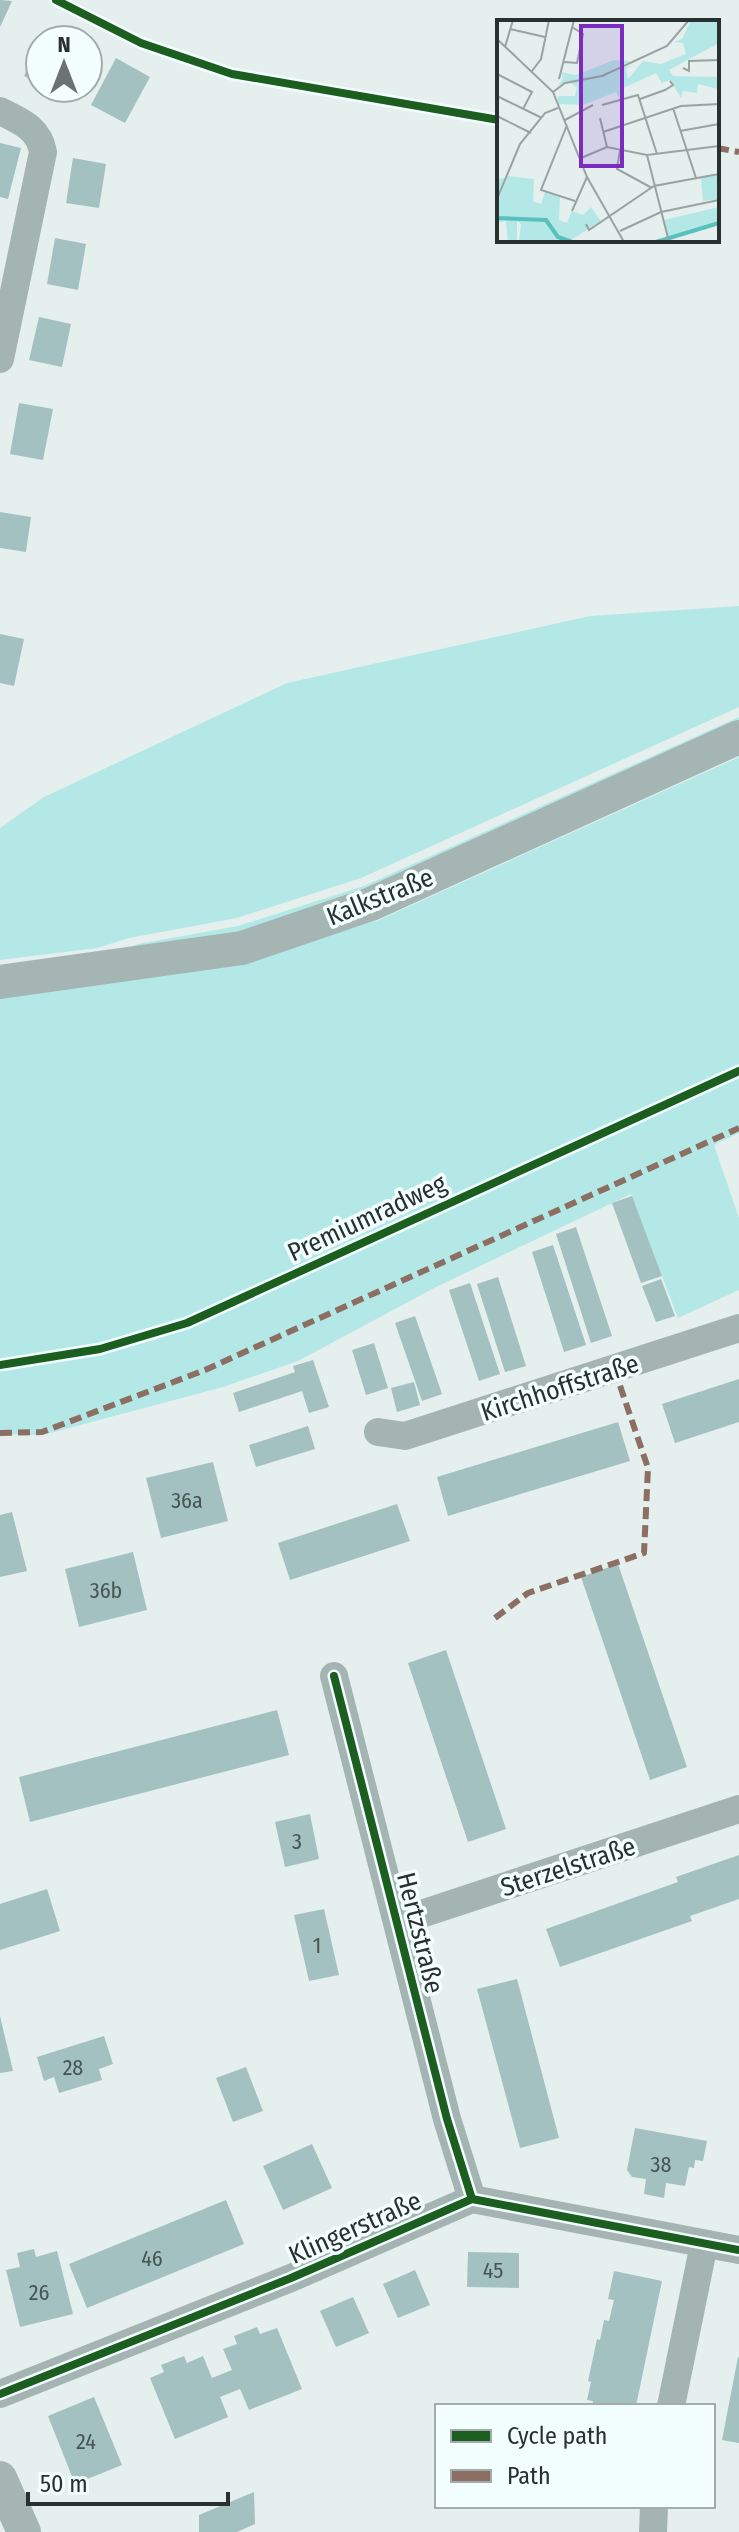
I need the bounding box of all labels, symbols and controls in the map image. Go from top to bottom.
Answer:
inset map [497,20,719,242]
north arrow [24,24,104,104]
text: N [57,31,71,58]
street label: Kalkstraße [322,862,438,932]
street label: Premiumradweg [283,1167,452,1268]
street label: Kirchhoffstraße [477,1348,643,1428]
house number: 36a [171,1487,203,1514]
house number: 36b [90,1577,122,1604]
house number: 3 [292,1828,302,1855]
street label: Sterzelstraße [497,1831,639,1903]
street label: Hertzstraße [390,1869,450,1997]
house number: 1 [313,1932,321,1959]
house number: 28 [63,2054,83,2081]
house number: 38 [651,2151,671,2178]
street label: Klingerstraße [284,2185,426,2271]
house number: 46 [141,2245,163,2272]
house number: 45 [483,2257,503,2284]
house number: 26 [29,2279,49,2306]
legend [435,2404,715,2508]
text: Cycle path [507,2422,607,2450]
house number: 24 [76,2428,96,2455]
scale bar [28,2456,228,2506]
text: Path [507,2462,551,2490]
text: 50 m [40,2470,88,2498]

